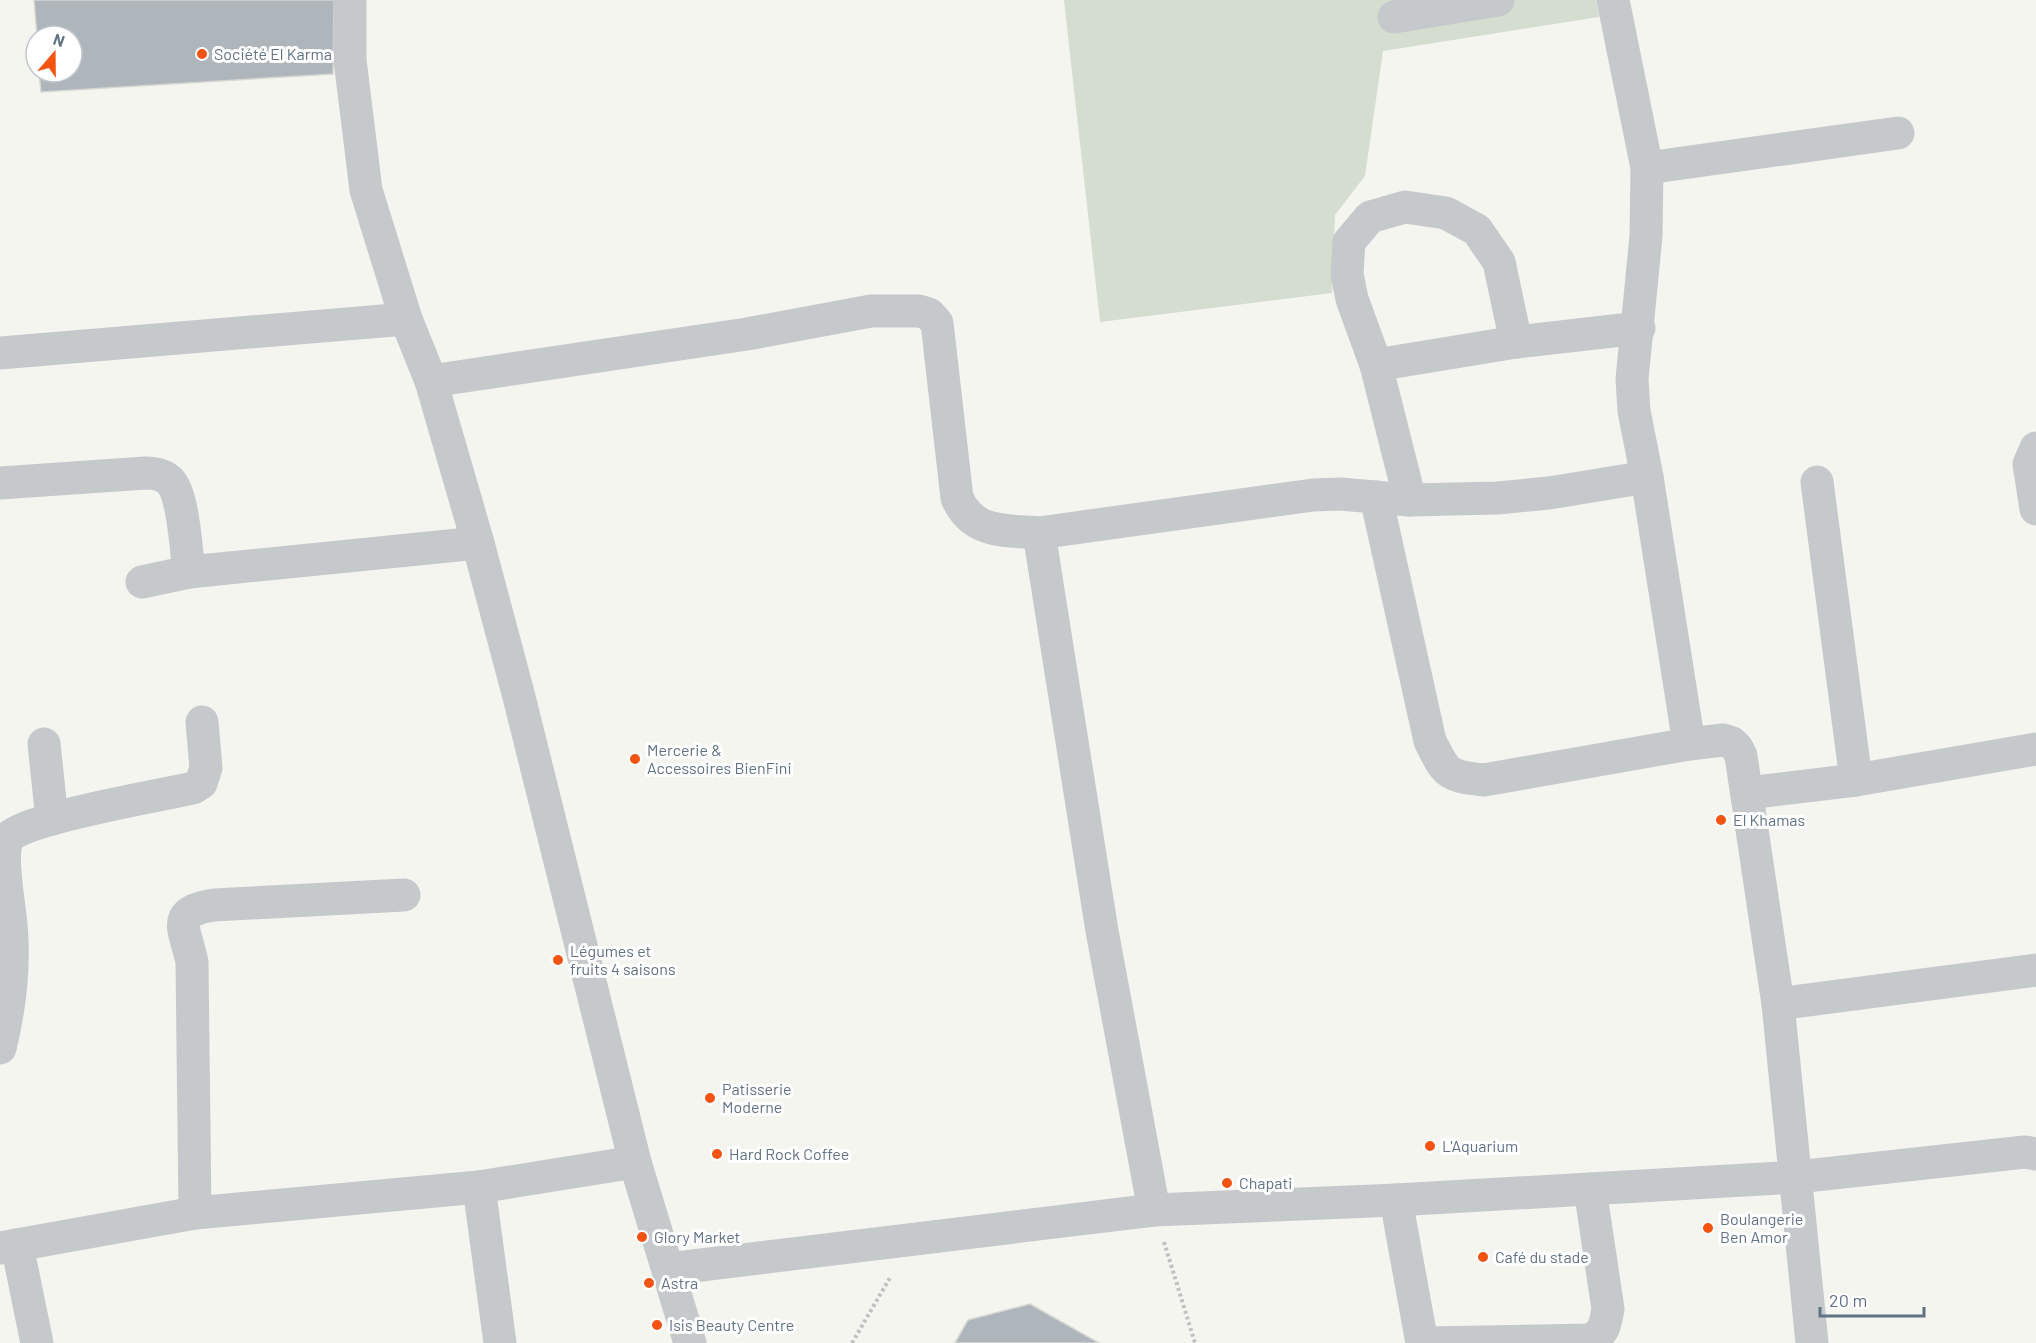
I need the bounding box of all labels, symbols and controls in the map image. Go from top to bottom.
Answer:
north arrow [24,24,84,84]
text: N [51,29,68,50]
place label: Société El Karma [214,44,332,63]
marker: Société El Karma [195,47,209,61]
place label: Mercerie & Accessoires BienFini [647,740,792,777]
marker: Mercerie & Accessoires BienFini [628,752,642,766]
place label: El Khamas [1733,810,1805,829]
marker: El Khamas [1714,813,1728,827]
place label: Légumes et fruits 4 saisons [570,941,676,978]
marker: Légumes et fruits 4 saisons [551,953,565,967]
place label: Patisserie Moderne [722,1079,792,1116]
marker: Patisserie Moderne [703,1091,717,1105]
place label: L'Aquarium [1442,1136,1518,1155]
marker: L'Aquarium [1423,1139,1437,1153]
place label: Hard Rock Coffee [729,1144,849,1163]
marker: Hard Rock Coffee [710,1147,724,1161]
place label: Chapati [1239,1173,1292,1192]
marker: Chapati [1220,1176,1234,1190]
place label: Boulangerie Ben Amor [1720,1209,1803,1246]
marker: Boulangerie Ben Amor [1701,1221,1715,1235]
place label: Glory Market [654,1227,740,1246]
marker: Glory Market [635,1230,649,1244]
place label: Café du stade [1495,1247,1589,1266]
marker: Café du stade [1476,1250,1490,1264]
place label: Astra [661,1273,698,1292]
marker: Astra [642,1276,656,1290]
scale bar [1820,1280,1924,1318]
text: 20 m [1829,1289,1867,1311]
place label: Isis Beauty Centre [669,1315,794,1334]
marker: Isis Beauty Centre [650,1318,664,1332]

